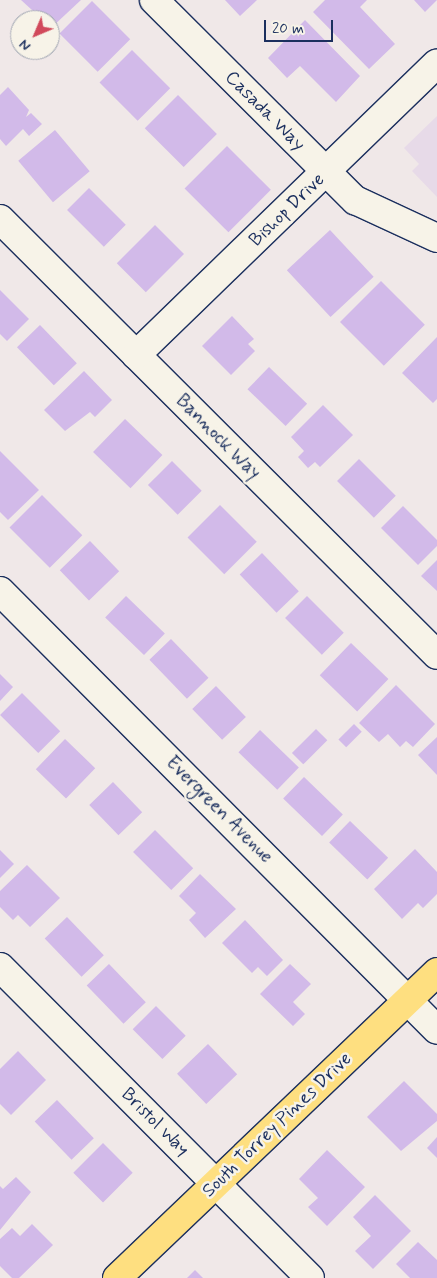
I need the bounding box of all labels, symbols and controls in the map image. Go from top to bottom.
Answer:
north arrow [10,10,60,60]
scale bar [267,10,336,42]
text: 20 m [272,19,304,39]
text: N [15,35,35,55]
street label: Casada Way [220,66,310,156]
street label: Bishop Drive [245,169,329,251]
street label: Bannock Way [170,389,266,485]
street label: Evergreen Avenue [159,750,279,870]
street label: South Torrey Pines Drive [200,1050,354,1200]
street label: Bristol Way [115,1082,195,1162]

